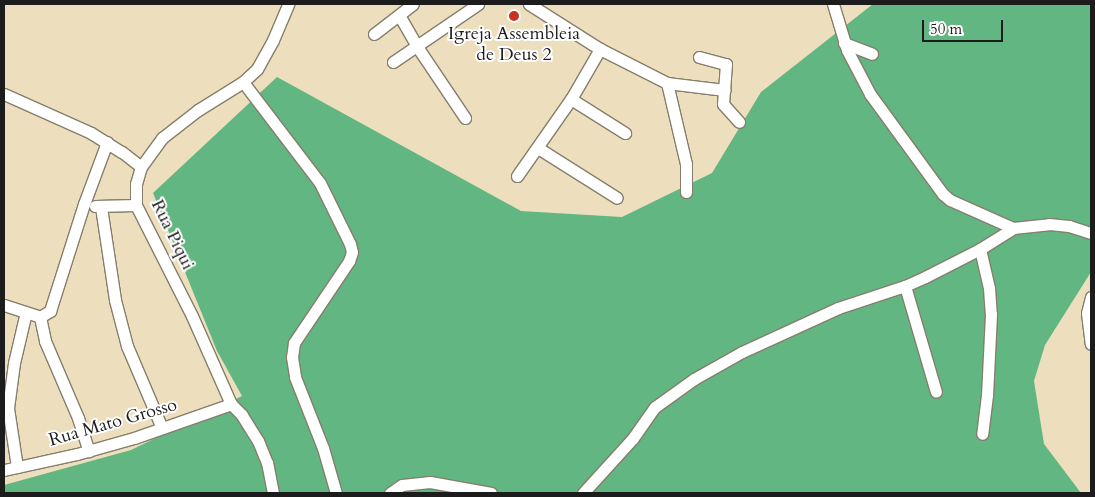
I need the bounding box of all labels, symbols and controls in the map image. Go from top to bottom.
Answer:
marker: Igreja Assembleia de Deus 2 [508,10,520,22]
scale bar [925,10,1006,42]
text: 50 m [930,19,962,39]
place label: Igreja Assembleia de Deus 2 [448,24,580,66]
street label: Rua Piqui [146,196,198,274]
street label: Rua Mato Grosso [46,394,180,452]

